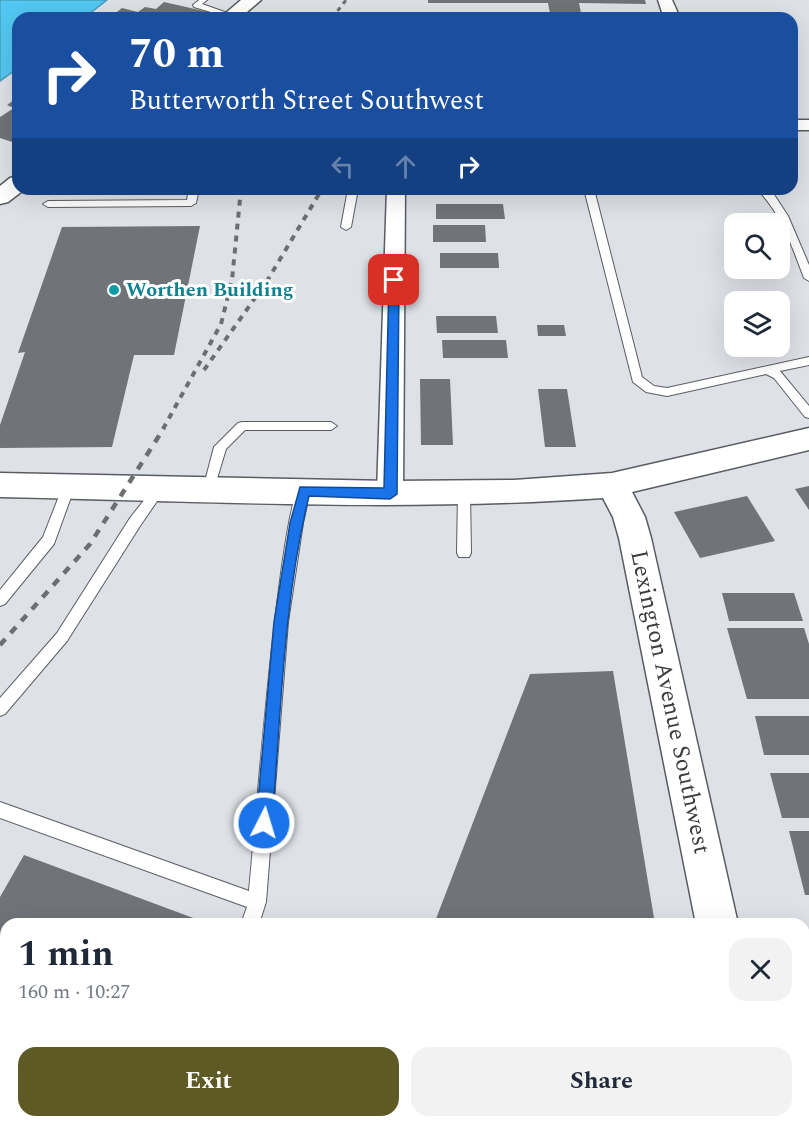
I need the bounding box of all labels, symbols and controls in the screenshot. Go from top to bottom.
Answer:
text: 70 m [129,23,224,86]
icon: right [30,36,108,114]
text: Butterworth Street Southwest [129,80,484,122]
icon: left [326,150,359,183]
icon: ahead [389,150,422,183]
icon: right [452,150,485,183]
map controls [724,213,790,357]
button: search [724,213,790,279]
pin [368,254,419,305]
icon: arrive [377,263,410,296]
place label: Worthen Building [126,275,294,305]
marker: Worthen Building [107,283,121,297]
button: layers [724,291,790,357]
street label: Lexington Avenue Southwest [620,547,720,857]
position arrow [232,791,296,855]
text: 1 min [18,927,114,982]
button: close [729,938,792,1001]
text: 160 m · 10:27 [18,977,130,1007]
button: Exit [18,1047,399,1116]
button: Share [411,1047,792,1116]

